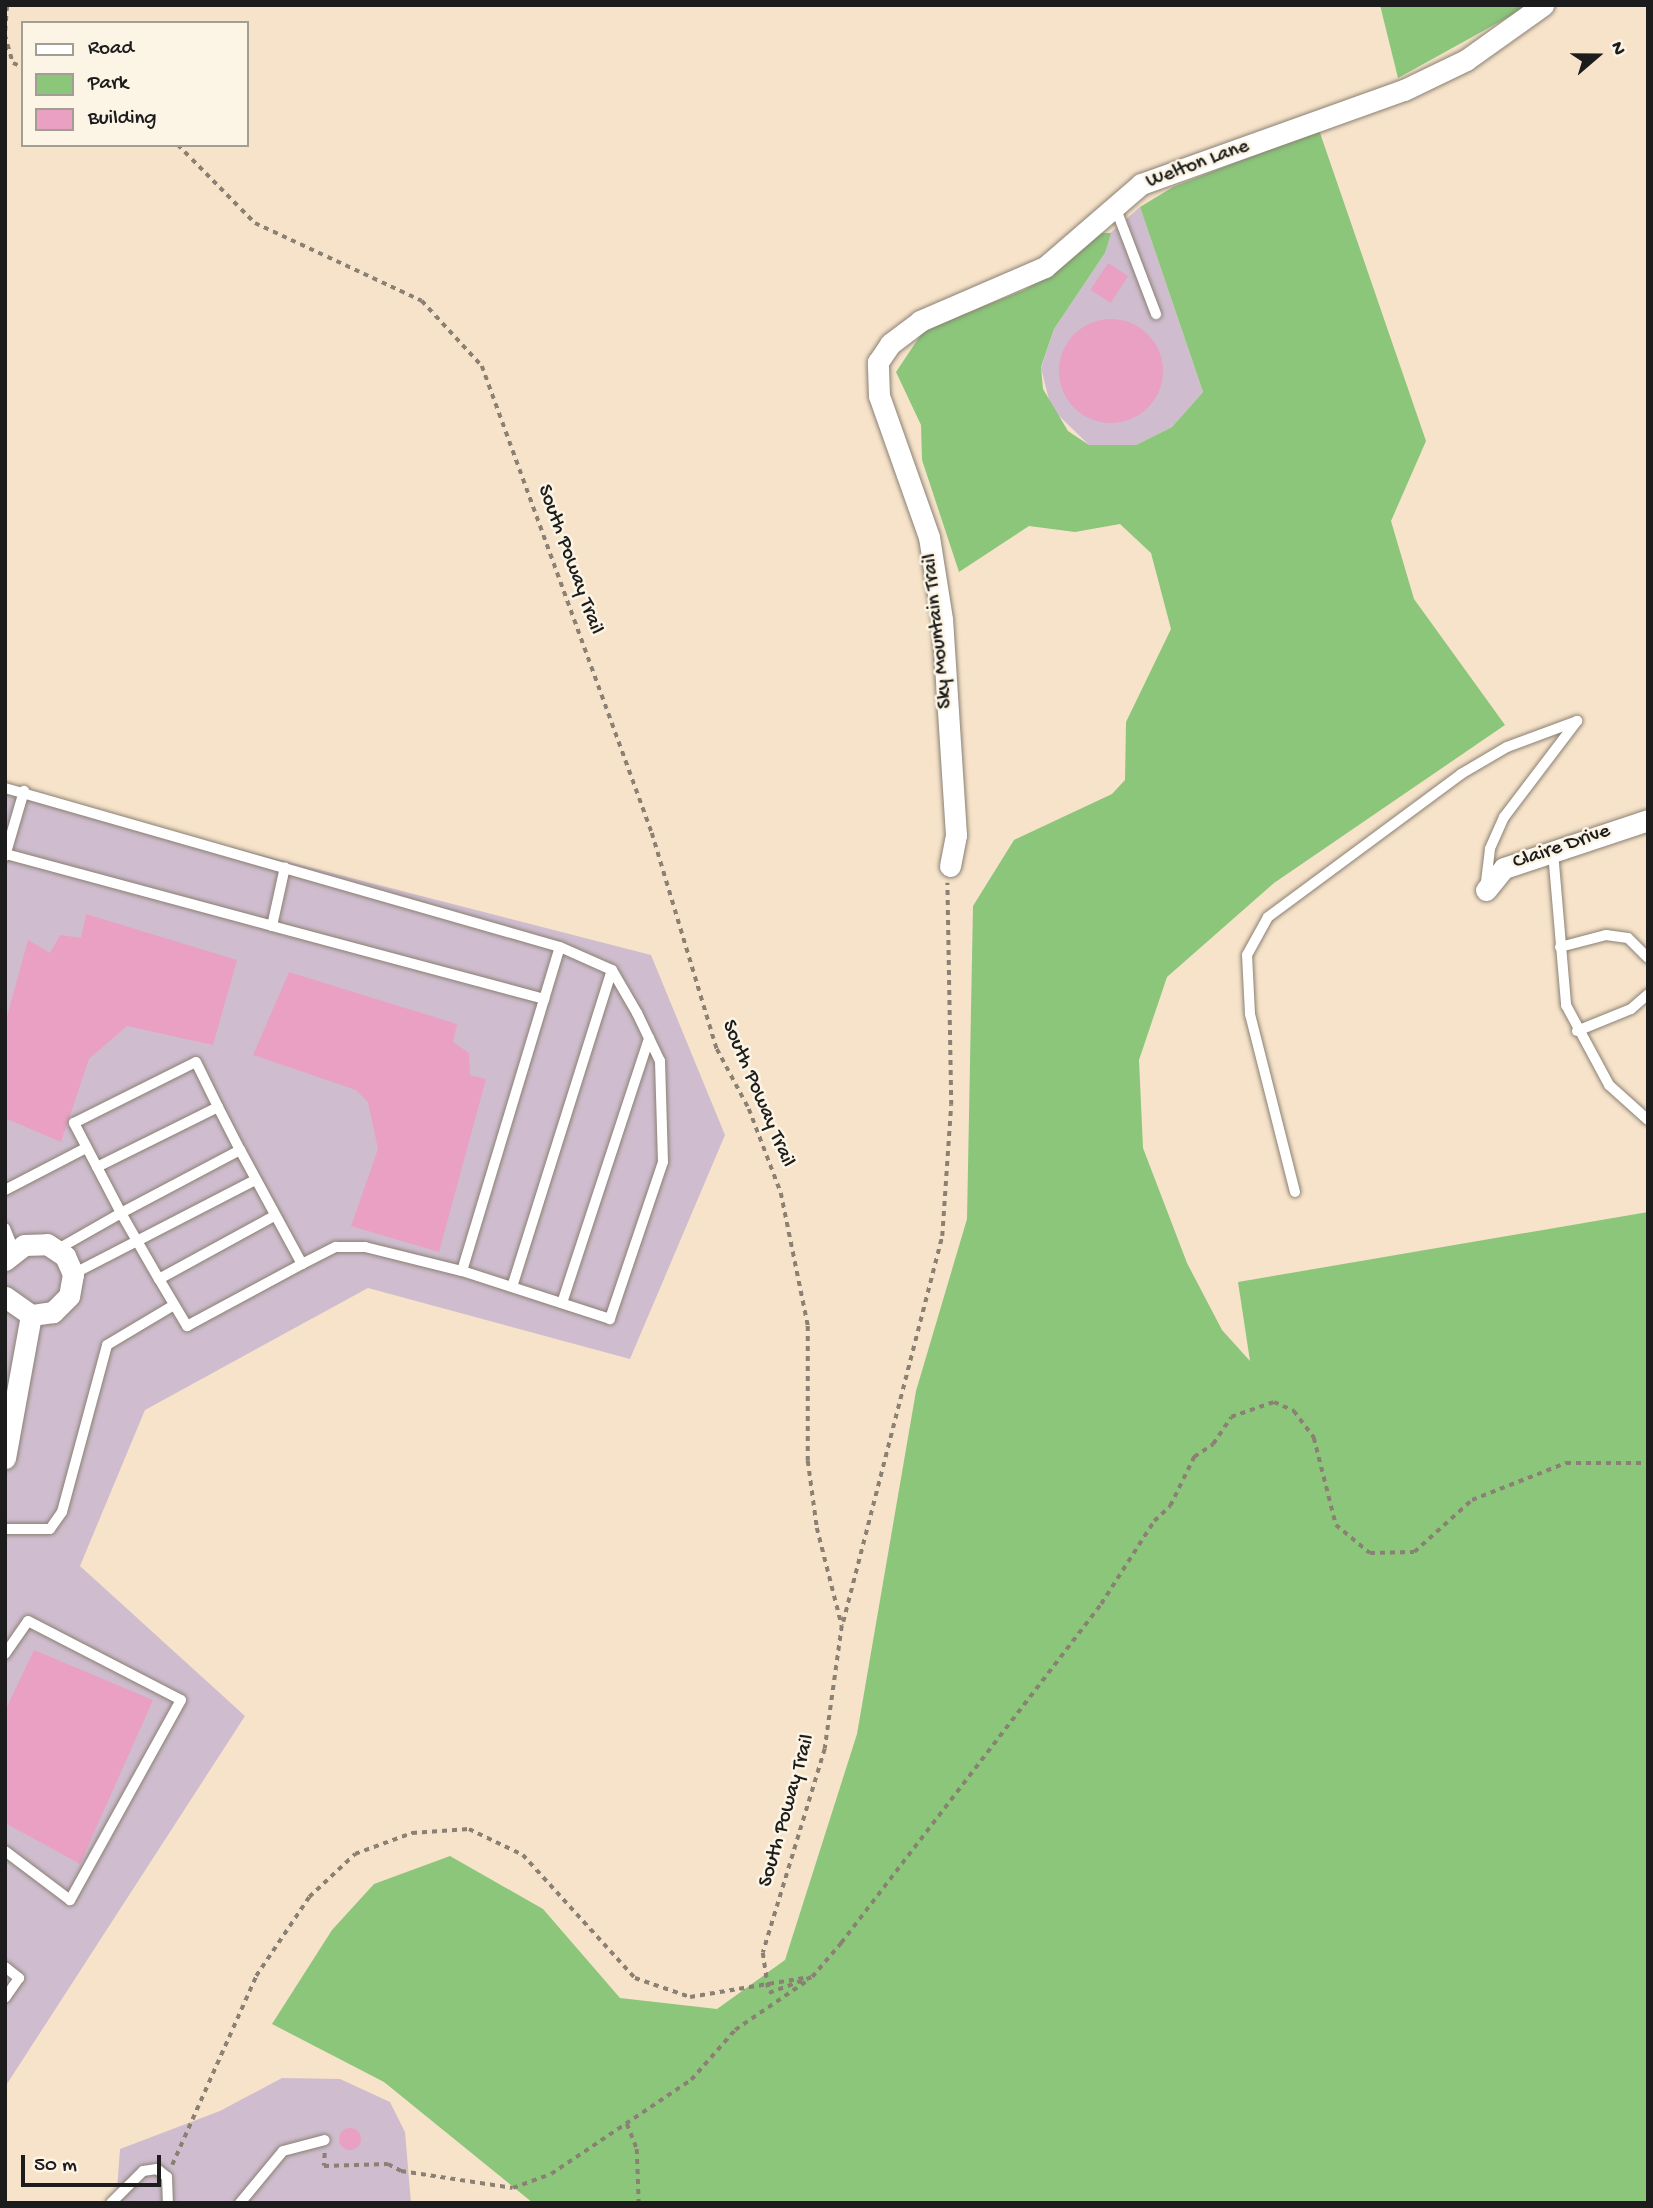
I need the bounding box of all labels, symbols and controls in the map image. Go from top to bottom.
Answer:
legend [21,21,248,147]
north arrow [1562,21,1632,91]
text: Road [88,37,134,62]
text: N [1604,39,1630,58]
text: Park [88,72,128,97]
text: Building [88,107,157,132]
street label: Welton Lane [1143,135,1253,195]
street label: South Poway Trail [530,482,608,638]
street label: Sky Mountain Trail [918,552,960,710]
street label: Claire Drive [1510,820,1614,876]
street label: South Poway Trail [715,1017,799,1171]
street label: South Poway Trail [754,1732,822,1890]
scale bar [24,2142,164,2186]
text: 50 m [34,2154,77,2179]

